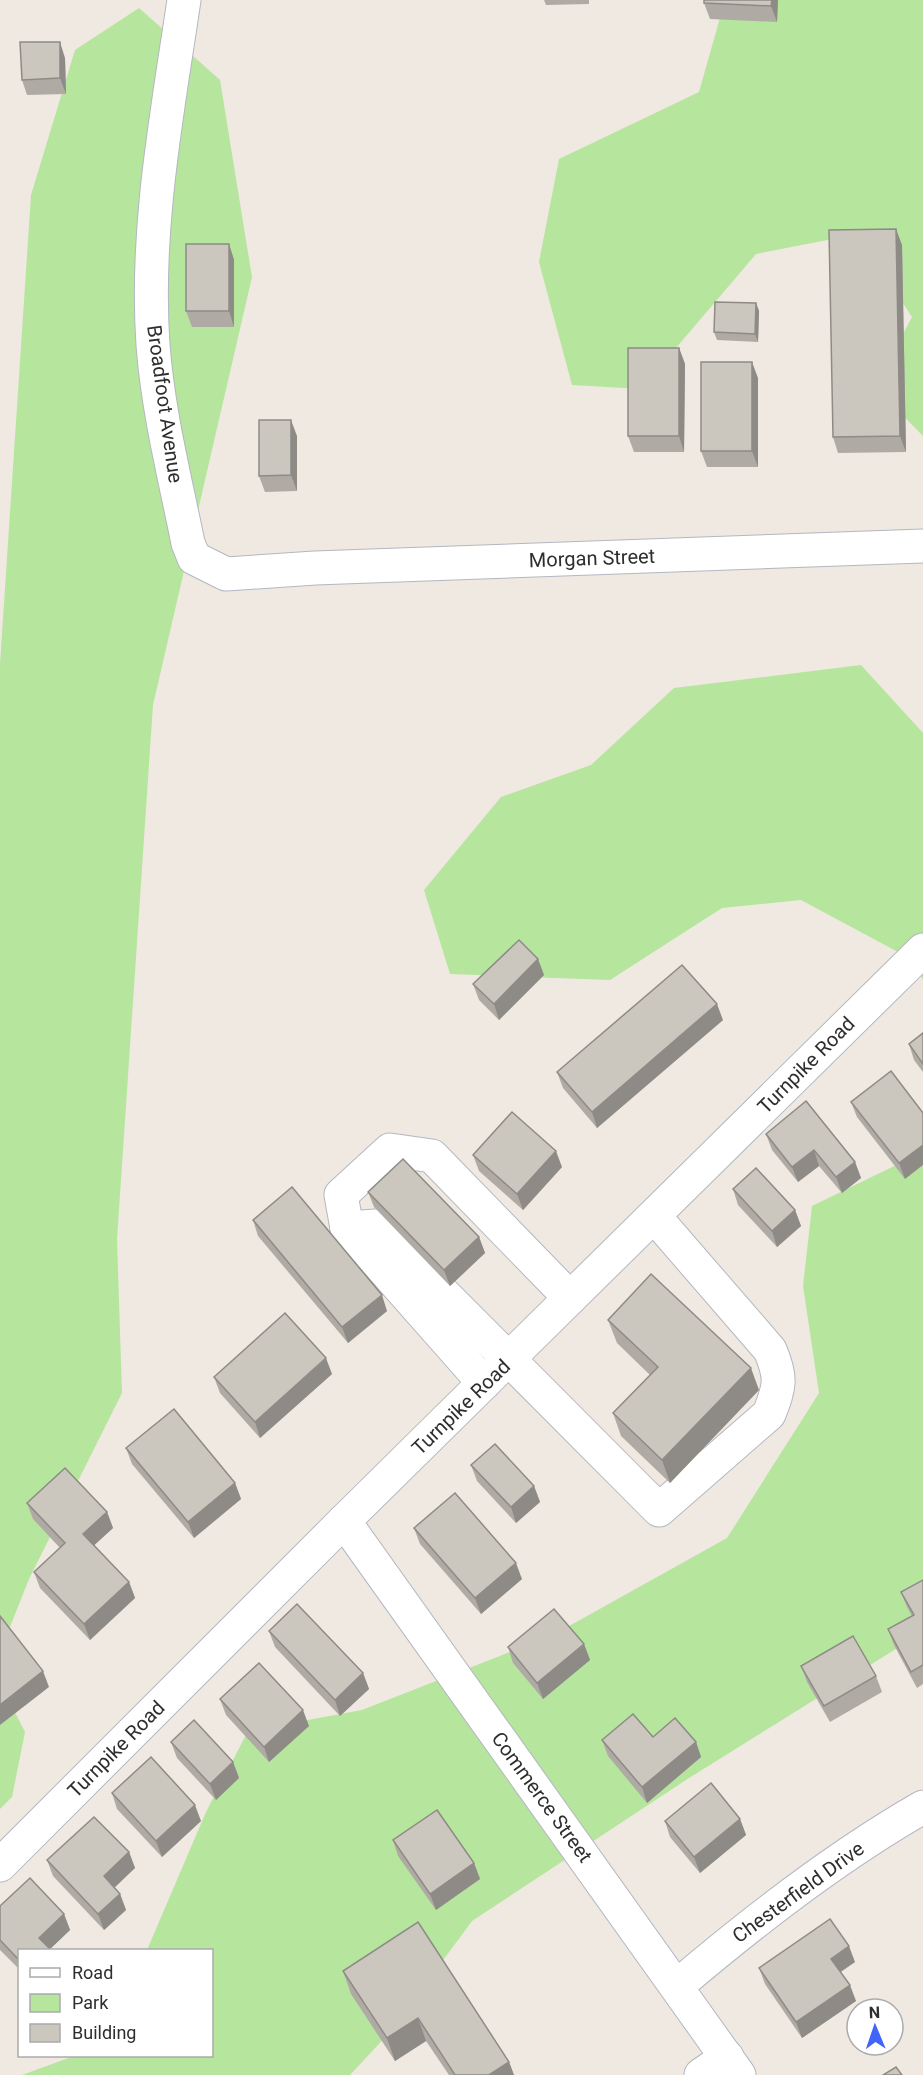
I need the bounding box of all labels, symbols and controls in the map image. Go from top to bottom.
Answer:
street label: Broadfoot Avenue [142,323,188,485]
street label: Morgan Street [528,544,656,572]
street label: Turnpike Road [752,1011,860,1119]
street label: Turnpike Road [407,1354,515,1460]
street label: Turnpike Road [62,1695,170,1803]
street label: Commerce Street [487,1727,597,1867]
street label: Chesterfield Drive [728,1836,868,1948]
legend [18,1949,213,2057]
text: Road [72,1962,113,1983]
text: Park [72,1992,109,2013]
north arrow [845,1997,905,2057]
text: N [869,2003,880,2022]
text: Building [72,2022,136,2043]

